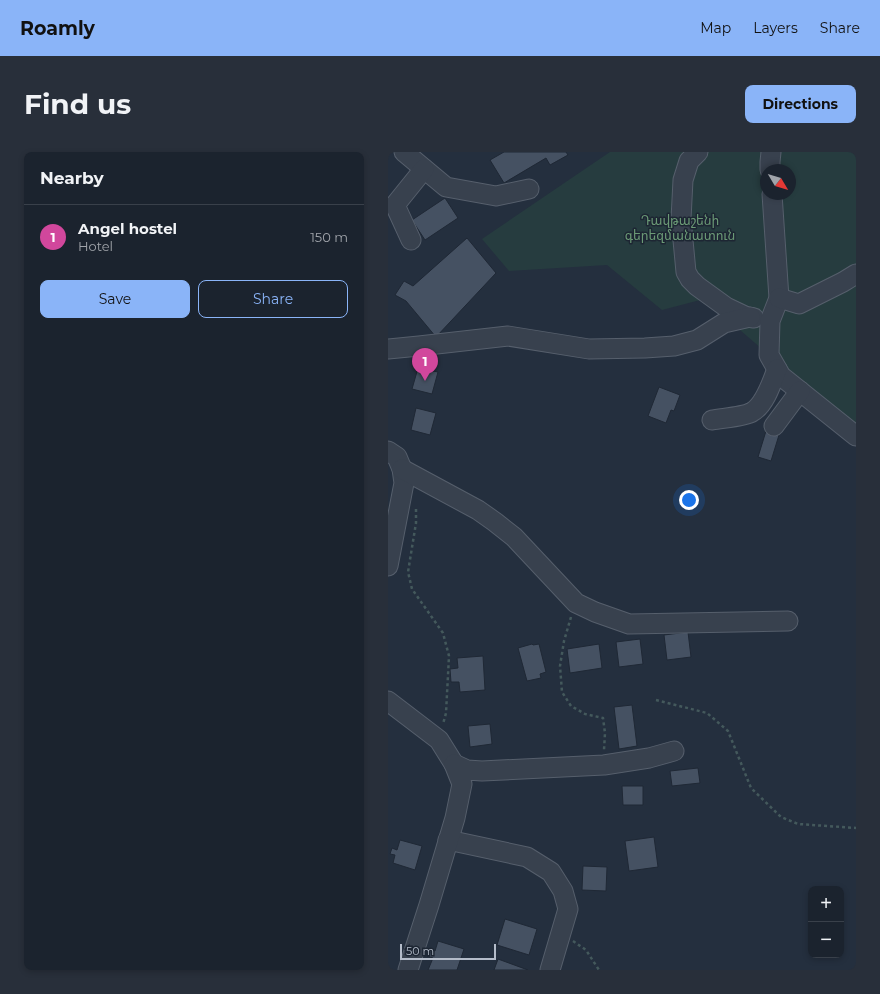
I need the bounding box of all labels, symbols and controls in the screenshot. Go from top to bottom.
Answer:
text: Roamly [20,17,95,40]
text: Map [700,19,731,37]
text: Layers [753,19,798,37]
text: Share [820,19,860,37]
button: Directions [745,85,856,123]
text: Find us [24,87,131,121]
north arrow [760,164,796,200]
text: Nearby [40,168,104,188]
park label: Դավթաշենի գերեզմանատուն [625,212,735,243]
text: Angel hostel [78,219,177,238]
text: 1 [50,229,56,245]
text: 150 m [310,229,348,245]
text: Hotel [78,238,113,254]
button: Save [40,280,190,318]
button: Share [198,280,348,318]
pin: 1 [412,348,438,381]
your location [679,490,699,510]
map controls [808,886,844,958]
button: + [808,886,844,922]
button: − [808,922,844,958]
scale bar [400,942,496,961]
text: 50 m [406,944,434,958]

